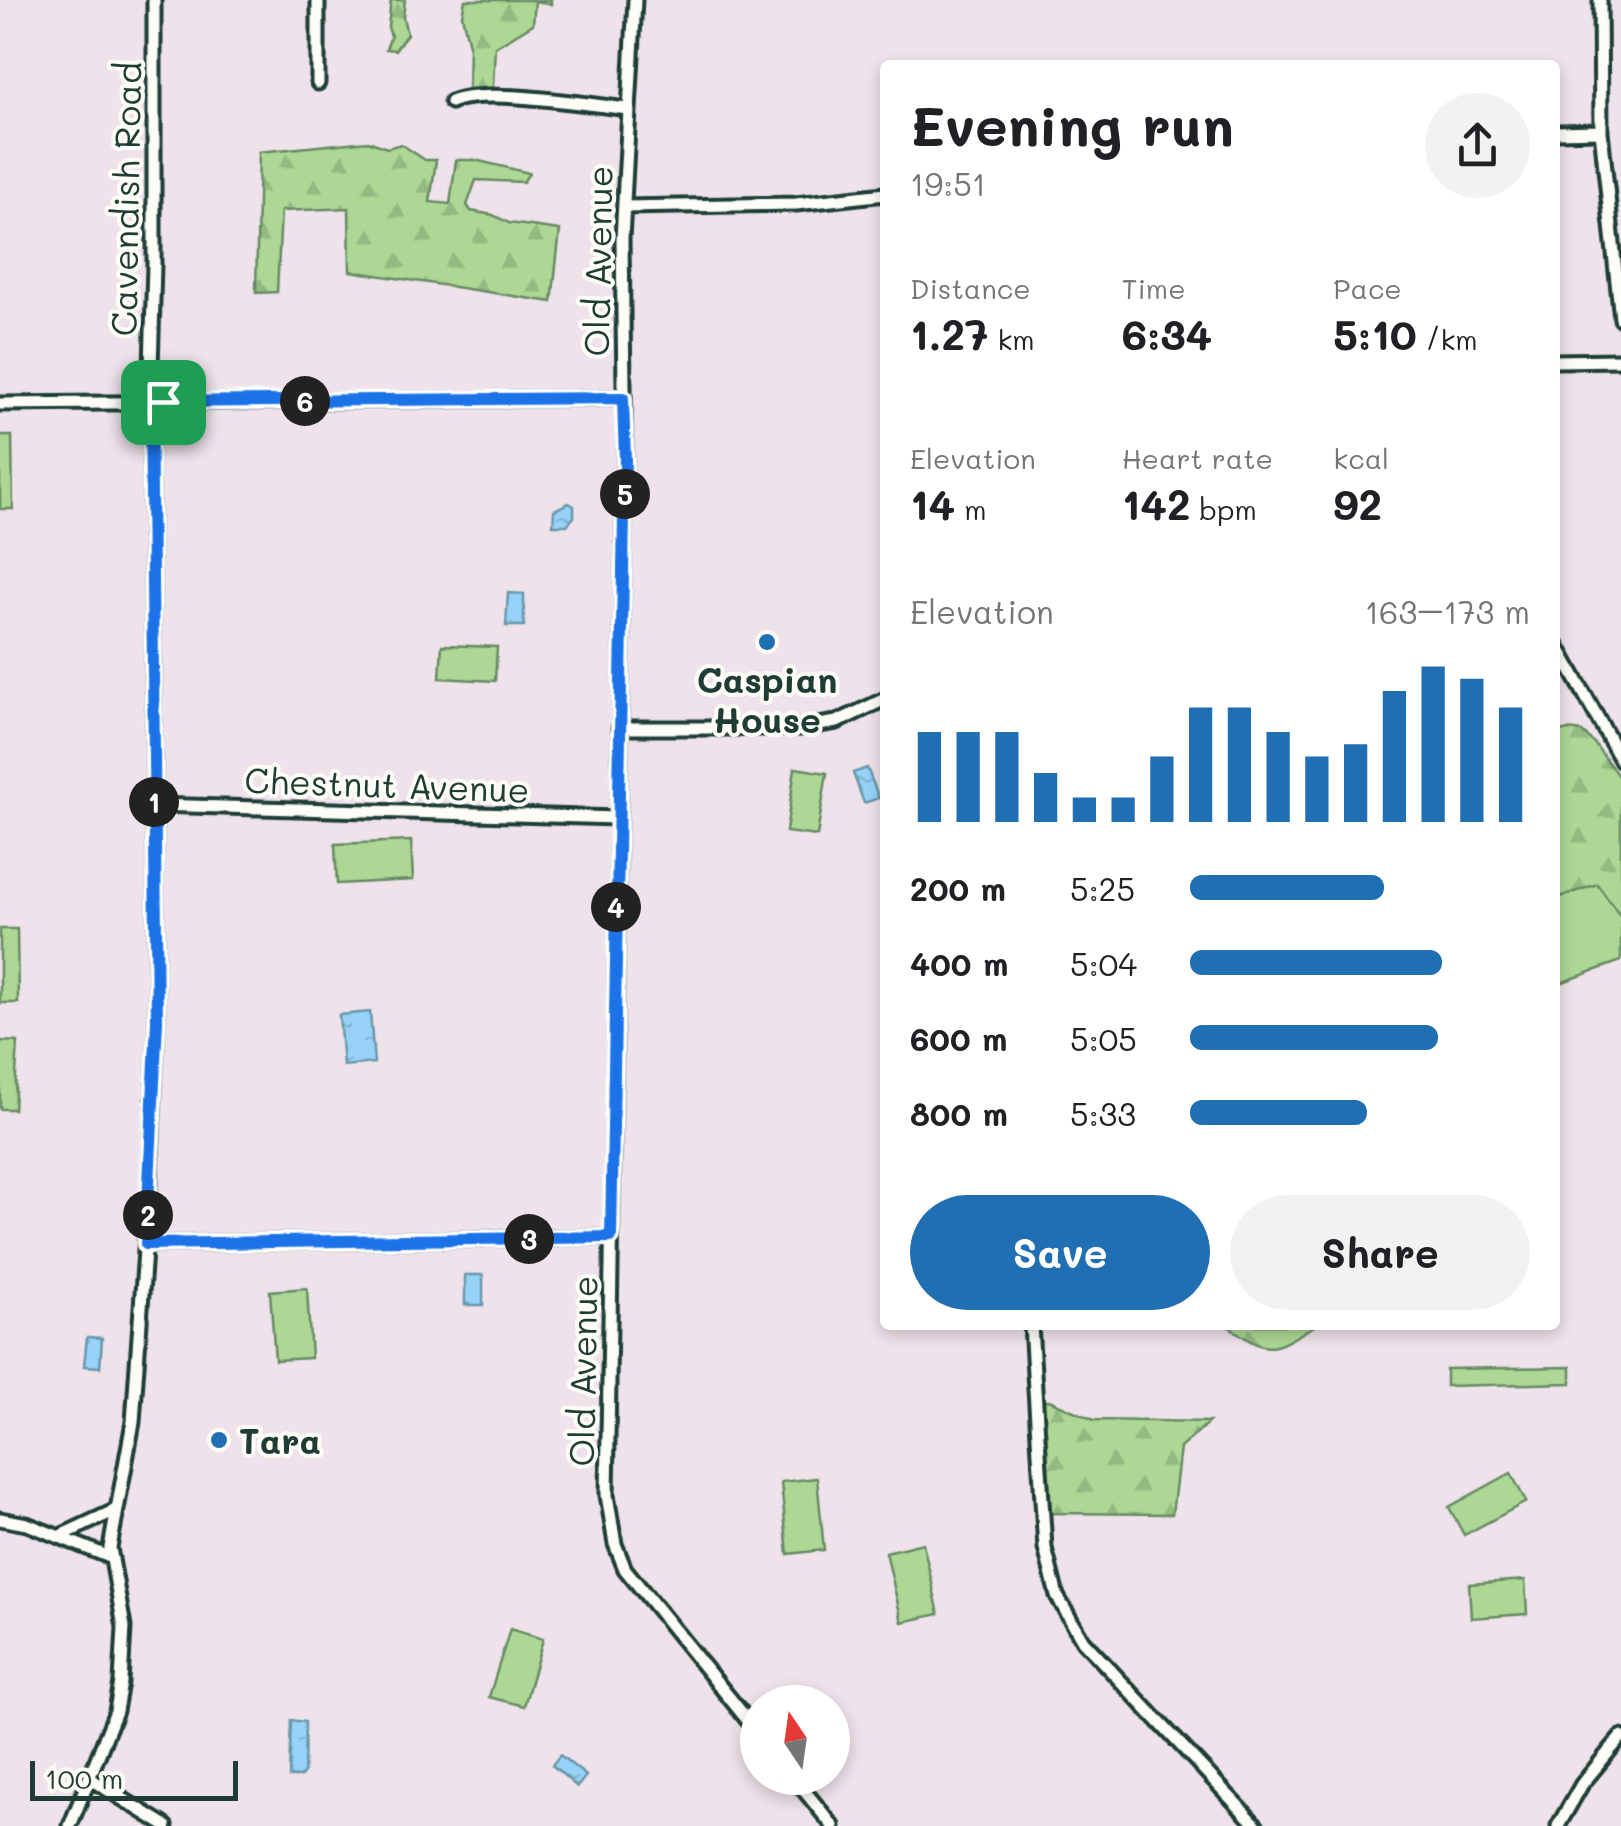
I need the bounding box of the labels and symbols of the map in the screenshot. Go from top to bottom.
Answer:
street label: Cavendish Road [100,61,150,337]
street label: Old Avenue [572,165,622,357]
pin [121,360,206,445]
pin: 6 [280,376,330,426]
pin: 5 [600,469,650,519]
marker: Caspian House [756,631,778,653]
place label: Caspian House [697,656,837,742]
street label: Chestnut Avenue [244,756,530,812]
pin: 1 [129,777,179,827]
pin: 4 [591,882,641,932]
pin: 2 [123,1190,173,1240]
pin: 3 [504,1214,554,1264]
street label: Old Avenue [557,1275,607,1467]
place label: Tara [239,1417,321,1463]
marker: Tara [208,1429,230,1451]
north arrow [740,1685,850,1795]
scale bar [30,1756,238,1800]

